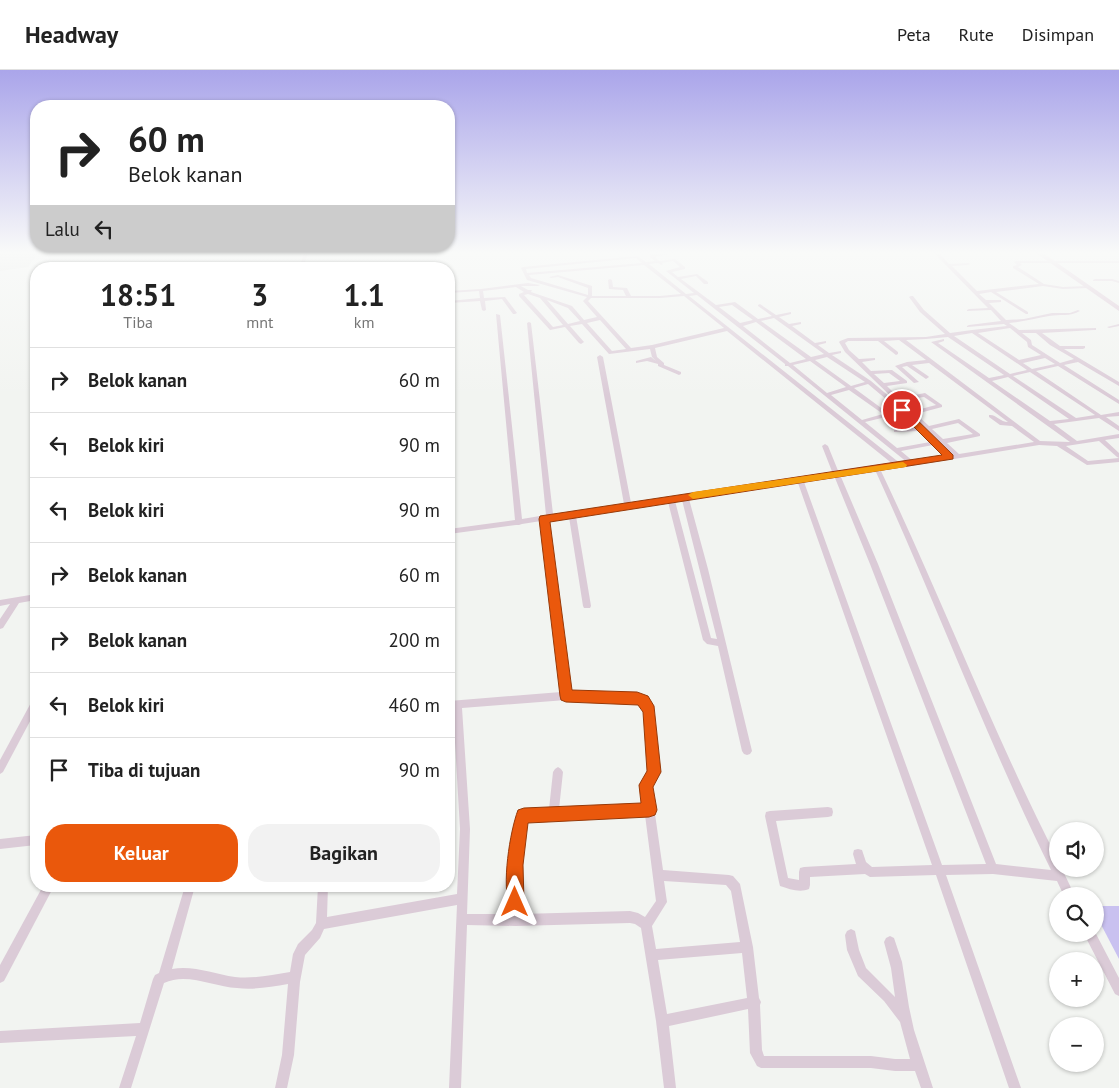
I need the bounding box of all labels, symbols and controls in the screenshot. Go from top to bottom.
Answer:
text: Headway [25,19,118,50]
text: Peta [897,23,931,46]
text: Rute [959,23,994,46]
text: Disimpan [1022,23,1094,46]
text: 60 m [128,116,205,162]
icon: right [45,120,110,185]
text: Belok kanan [128,160,242,188]
icon: left [90,215,118,243]
text: Lalu [45,217,80,241]
text: 18:51 [100,275,176,314]
text: 3 [251,275,268,314]
text: 1.1 [343,275,385,314]
text: Tiba [123,312,153,332]
text: mnt [246,312,273,332]
text: km [354,312,375,332]
icon: right [45,366,73,394]
text: Belok kanan [88,368,187,392]
text: 60 m [399,368,440,392]
pin [881,389,923,431]
icon: arrive [888,396,916,424]
icon: left [45,431,73,459]
text: Belok kiri [88,433,164,457]
text: 90 m [399,433,440,457]
icon: left [45,496,73,524]
text: Belok kiri [88,498,164,522]
text: 90 m [399,498,440,522]
icon: right [45,561,73,589]
text: Belok kanan [88,563,187,587]
text: 60 m [399,563,440,587]
icon: right [45,626,73,654]
text: Belok kanan [88,628,187,652]
text: 200 m [388,628,440,652]
icon: left [45,691,73,719]
text: Belok kiri [88,693,164,717]
text: 460 m [388,693,440,717]
icon: arrive [45,756,73,784]
text: Tiba di tujuan [88,758,200,782]
text: 90 m [399,758,440,782]
map controls [1049,822,1104,1072]
button: sound [1049,822,1104,877]
button: Keluar [45,824,238,882]
button: Bagikan [248,824,440,882]
position arrow [488,875,540,927]
button: search [1049,887,1104,942]
button: + [1049,952,1104,1007]
button: − [1049,1017,1104,1072]

